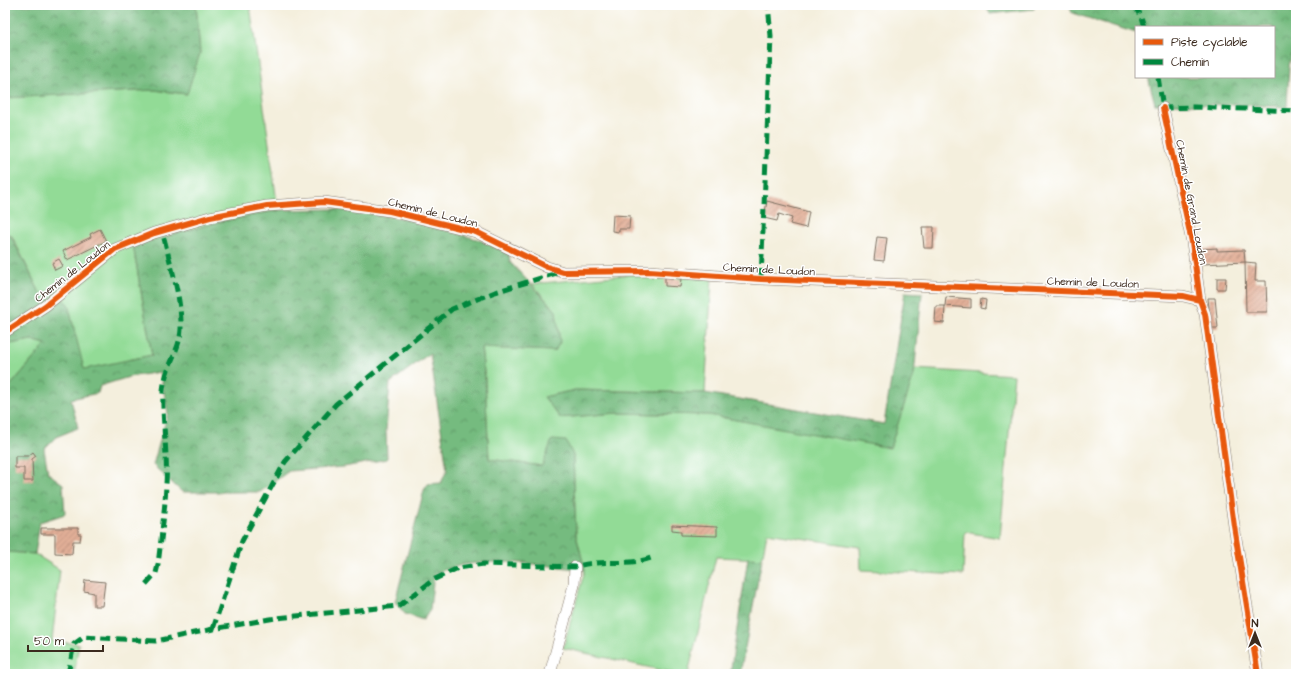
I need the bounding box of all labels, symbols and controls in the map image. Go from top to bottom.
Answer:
legend [1135,26,1275,78]
text: Piste cyclable [1171,34,1248,52]
text: Chemin [1171,54,1209,71]
street label: Chemin de Grand Loudon [1172,138,1211,266]
street label: Chemin de Loudon [386,194,480,231]
street label: Chemin de Loudon [31,237,114,306]
street label: Chemin de Loudon [723,260,816,279]
street label: Chemin de Loudon [1047,273,1140,292]
north arrow [1235,613,1275,653]
text: N [1252,616,1259,631]
scale bar [28,627,103,653]
text: 50 m [34,633,65,650]

